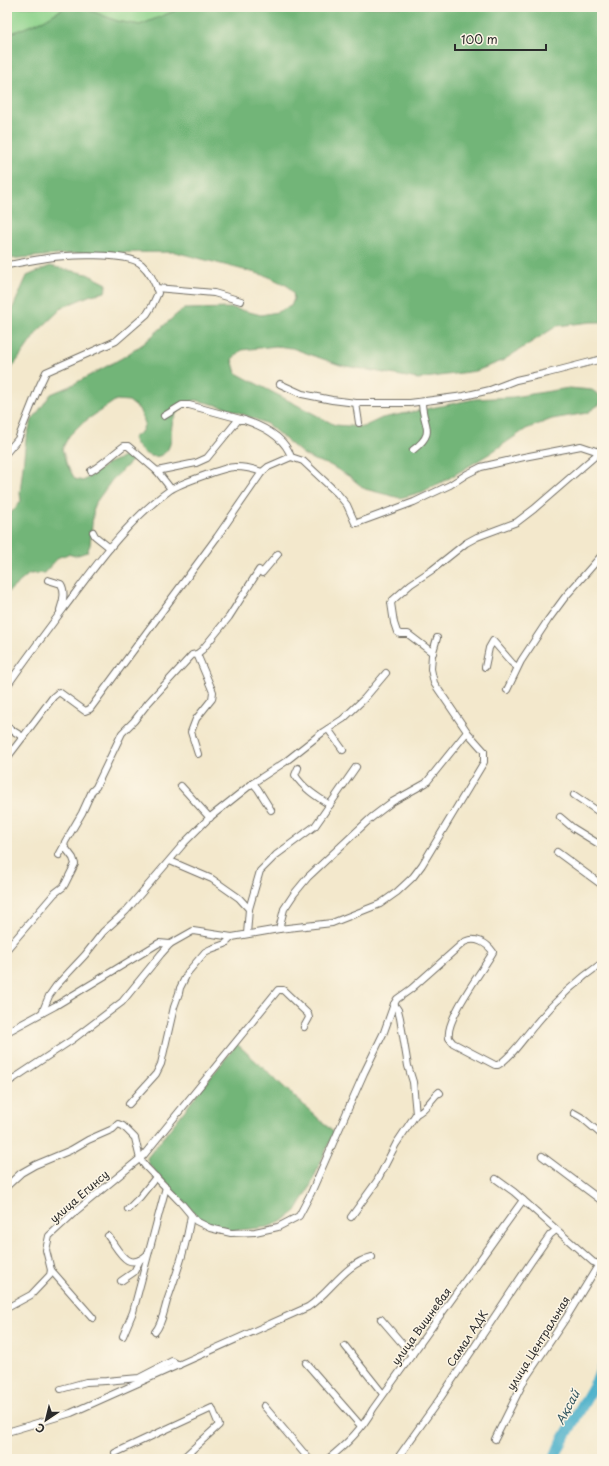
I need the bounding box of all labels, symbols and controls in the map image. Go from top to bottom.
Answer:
scale bar [455,26,546,52]
text: 100 m [461,30,498,48]
street label: улица Егинсу [46,1166,112,1226]
street label: улица Вишневая [387,1284,455,1368]
street label: улица Центральная [502,1293,574,1393]
street label: Самал АДК [442,1306,492,1370]
water label: Ақсай [550,1385,584,1427]
north arrow [26,1400,66,1440]
text: С [32,1419,48,1438]

